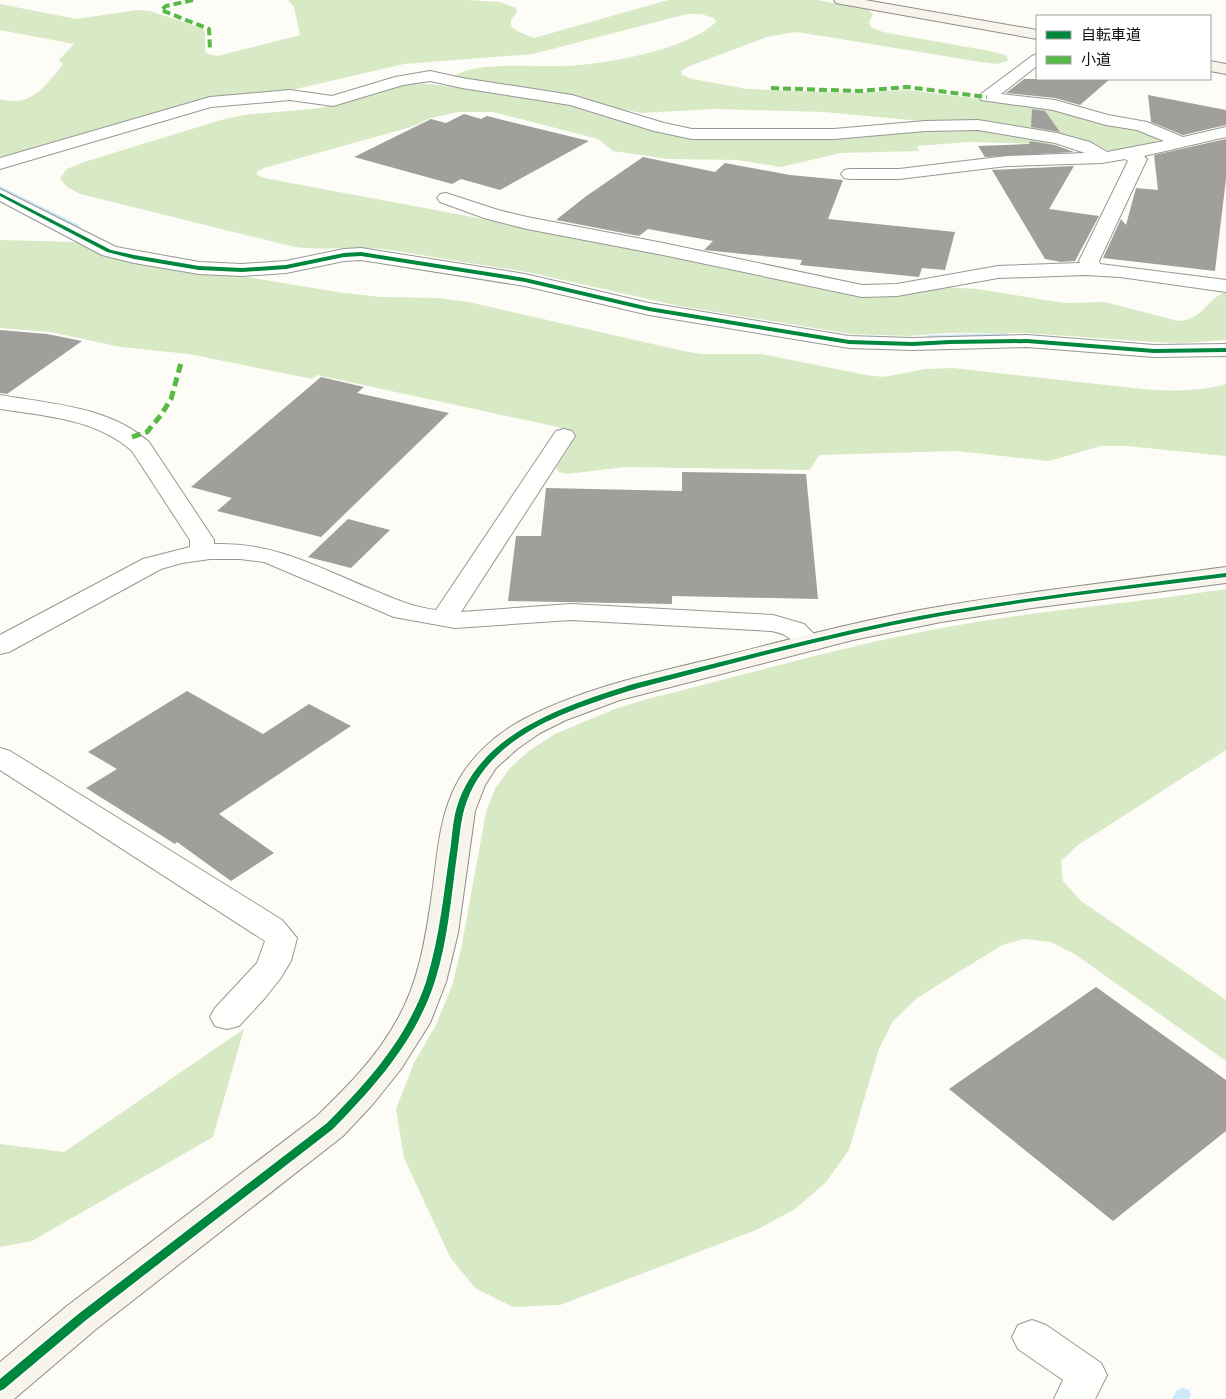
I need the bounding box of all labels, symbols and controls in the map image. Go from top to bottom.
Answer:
legend [1036,15,1211,80]
text: 自転車道 [1081,24,1141,44]
text: 小道 [1081,49,1111,69]

